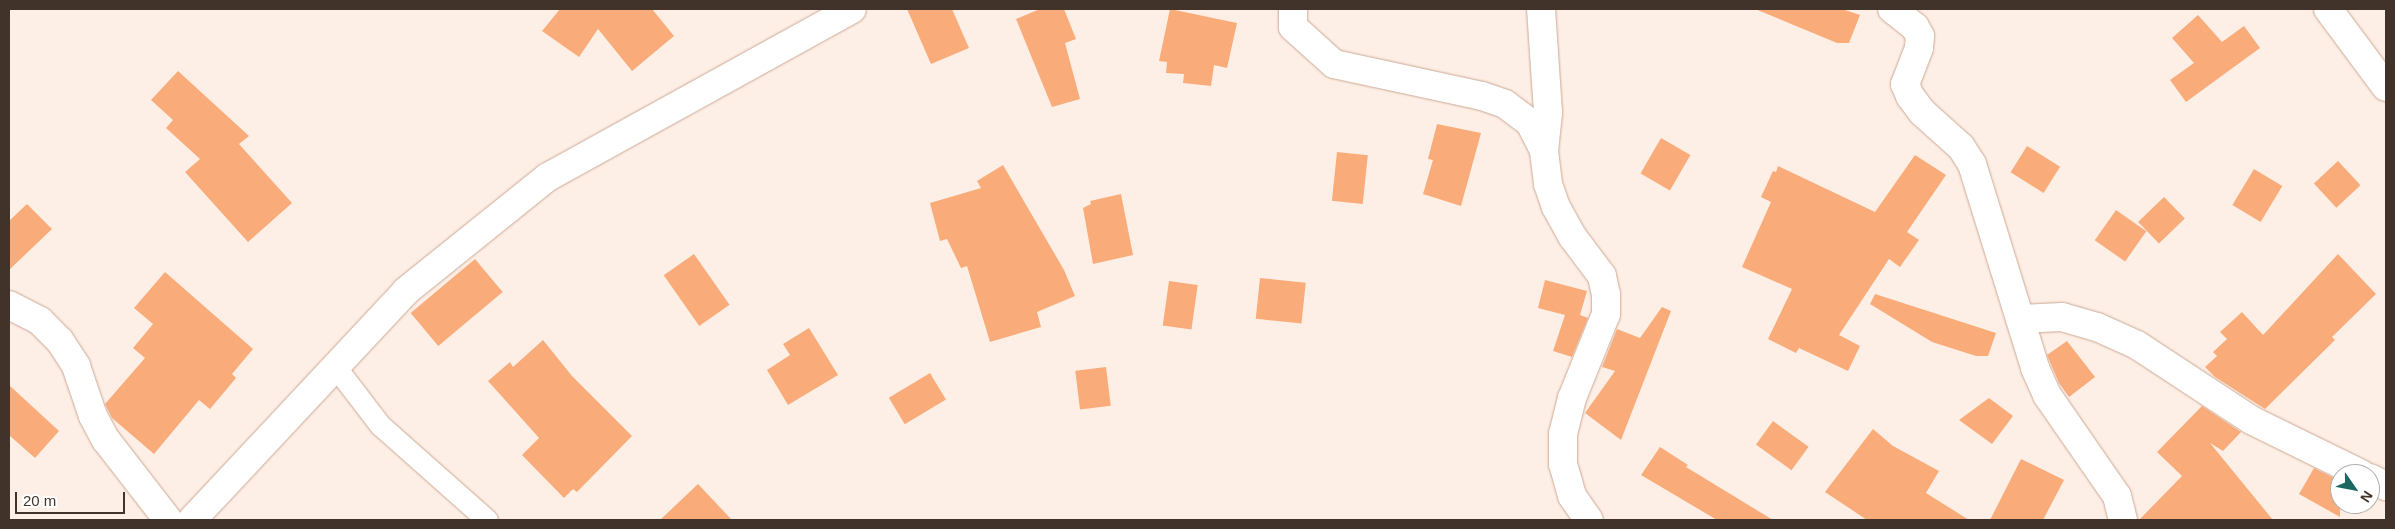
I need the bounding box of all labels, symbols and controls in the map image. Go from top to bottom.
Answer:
north arrow [2330,464,2380,514]
scale bar [18,482,128,514]
text: N [2357,488,2376,505]
text: 20 m [23,492,56,509]

